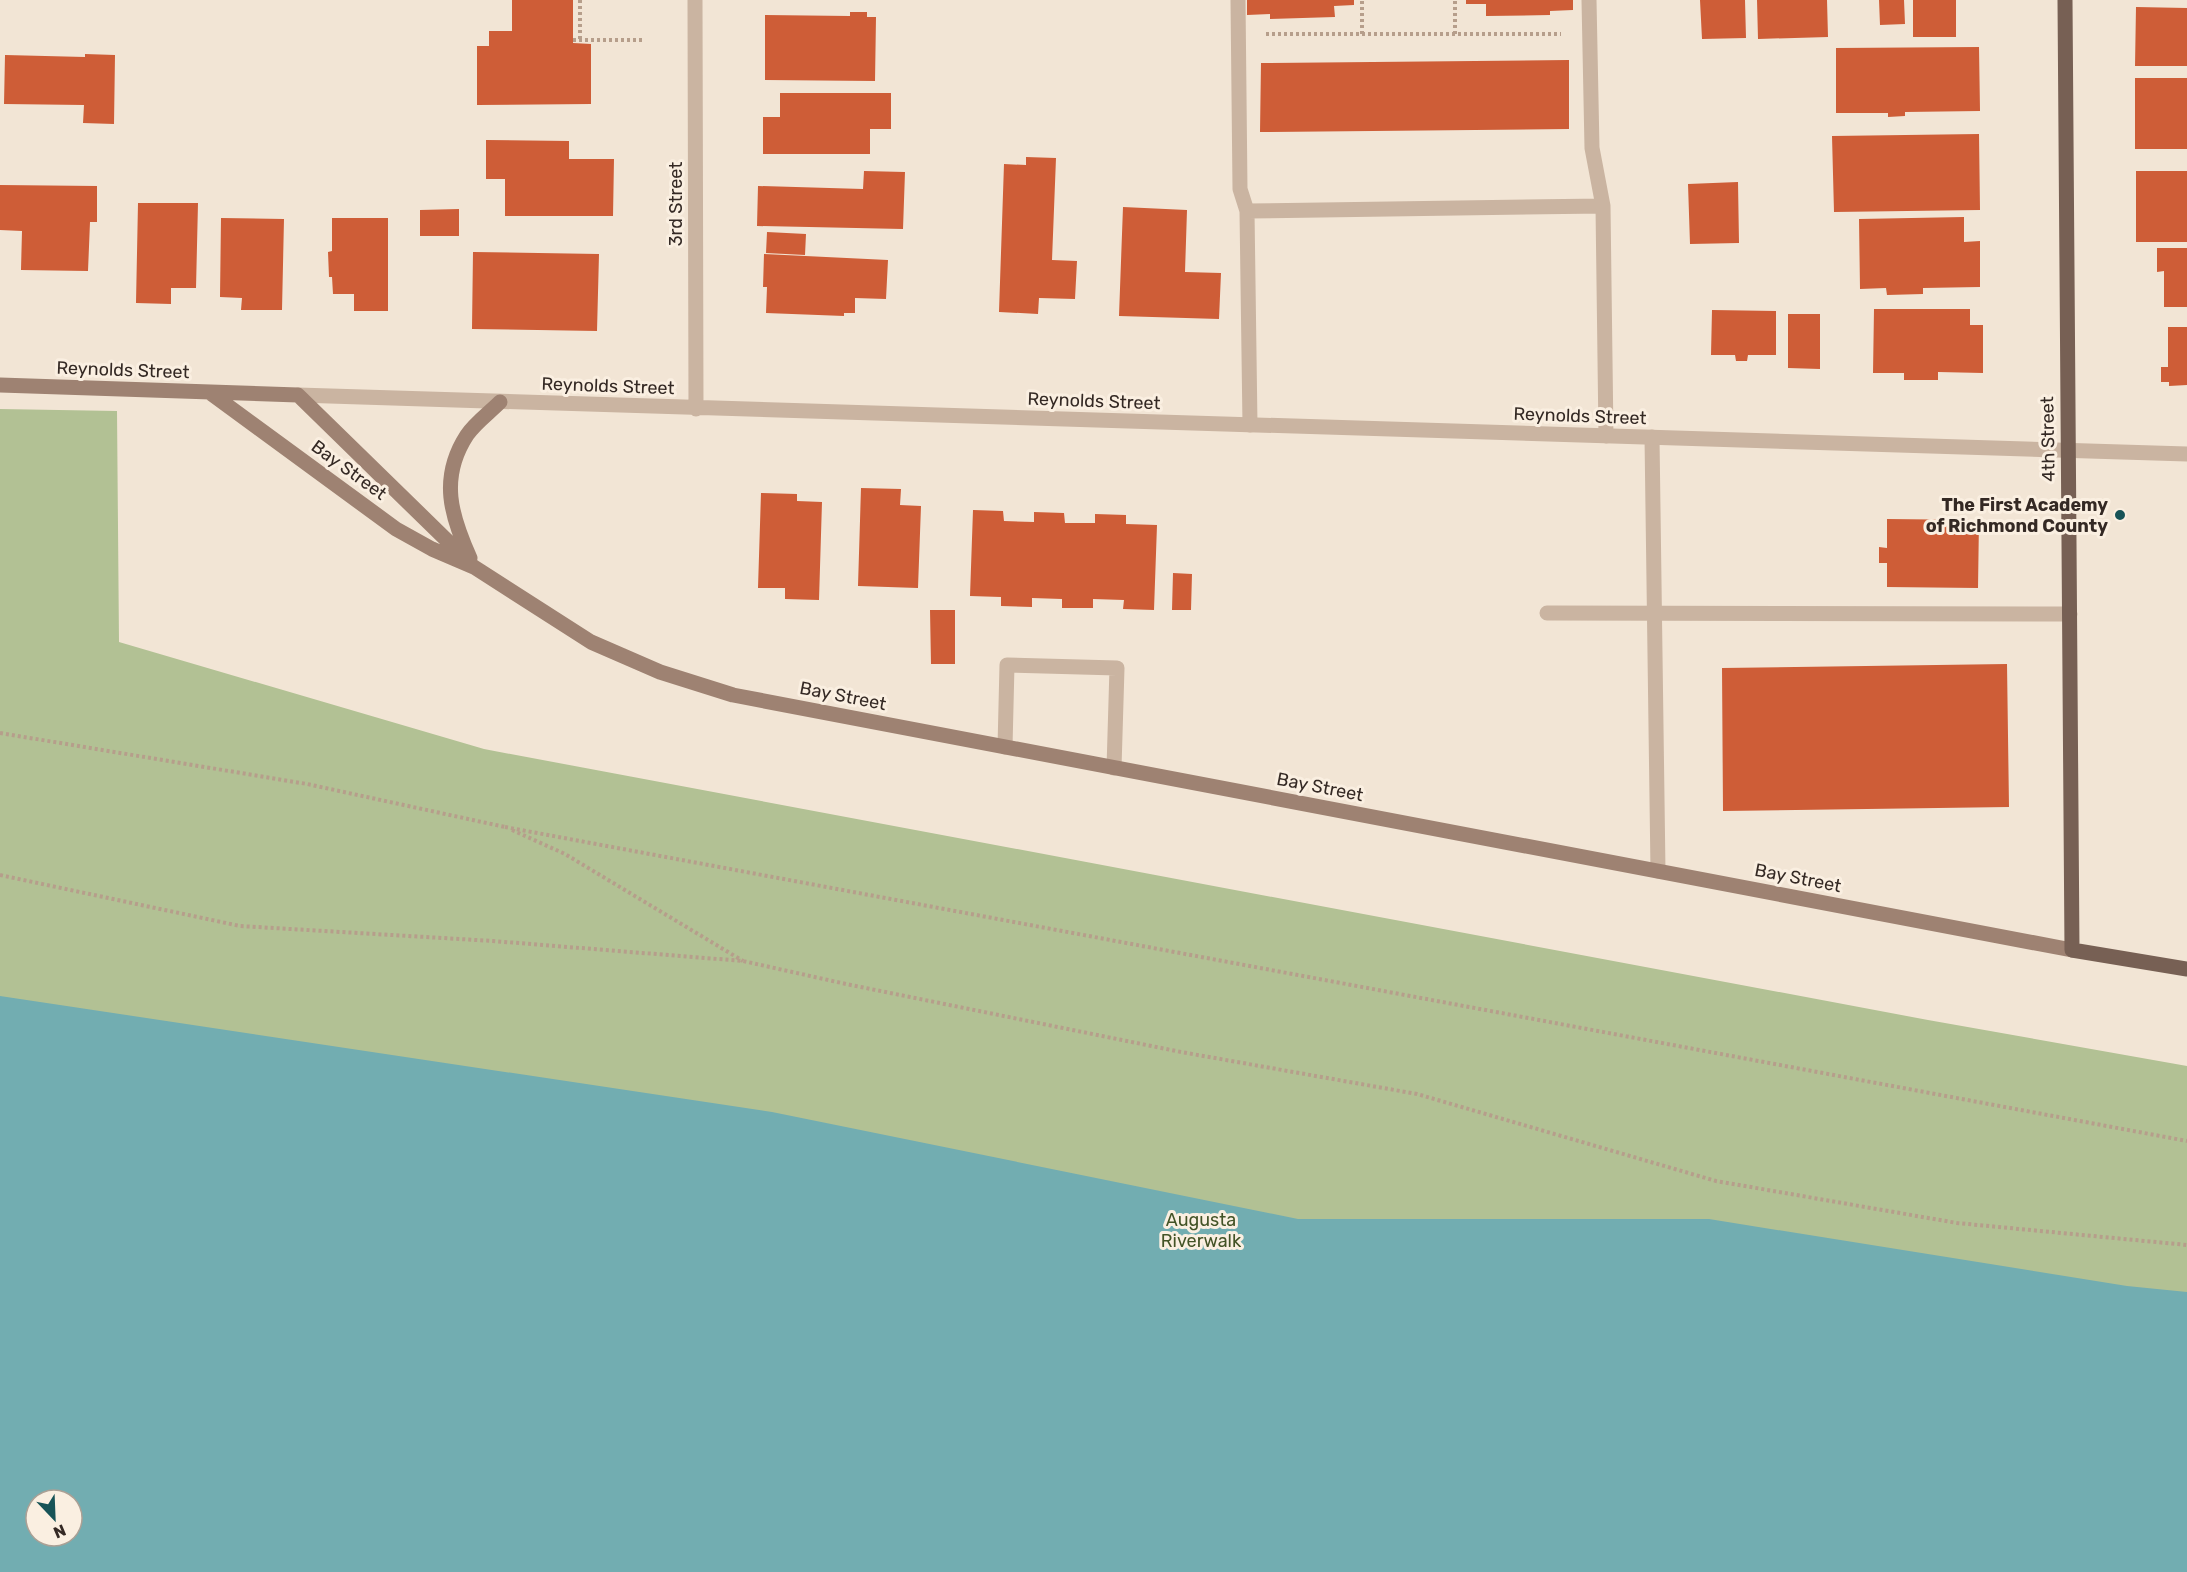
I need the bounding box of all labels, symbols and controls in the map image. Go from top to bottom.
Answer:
street label: 3rd Street [665,162,687,246]
street label: Reynolds Street [56,357,190,383]
street label: Reynolds Street [541,373,675,399]
street label: Reynolds Street [1027,388,1161,414]
street label: 4th Street [2036,396,2060,482]
street label: Reynolds Street [1513,403,1647,429]
street label: Bay Street [307,435,391,505]
place label: The First Academy of Richmond County [1926,494,2108,537]
marker: The First Academy of Richmond County [2113,508,2127,522]
street label: Bay Street [798,677,888,715]
street label: Bay Street [1275,768,1365,806]
street label: Bay Street [1753,859,1843,897]
park label: Augusta Riverwalk [1161,1209,1242,1252]
north arrow [24,1488,84,1548]
text: N [51,1520,69,1542]

